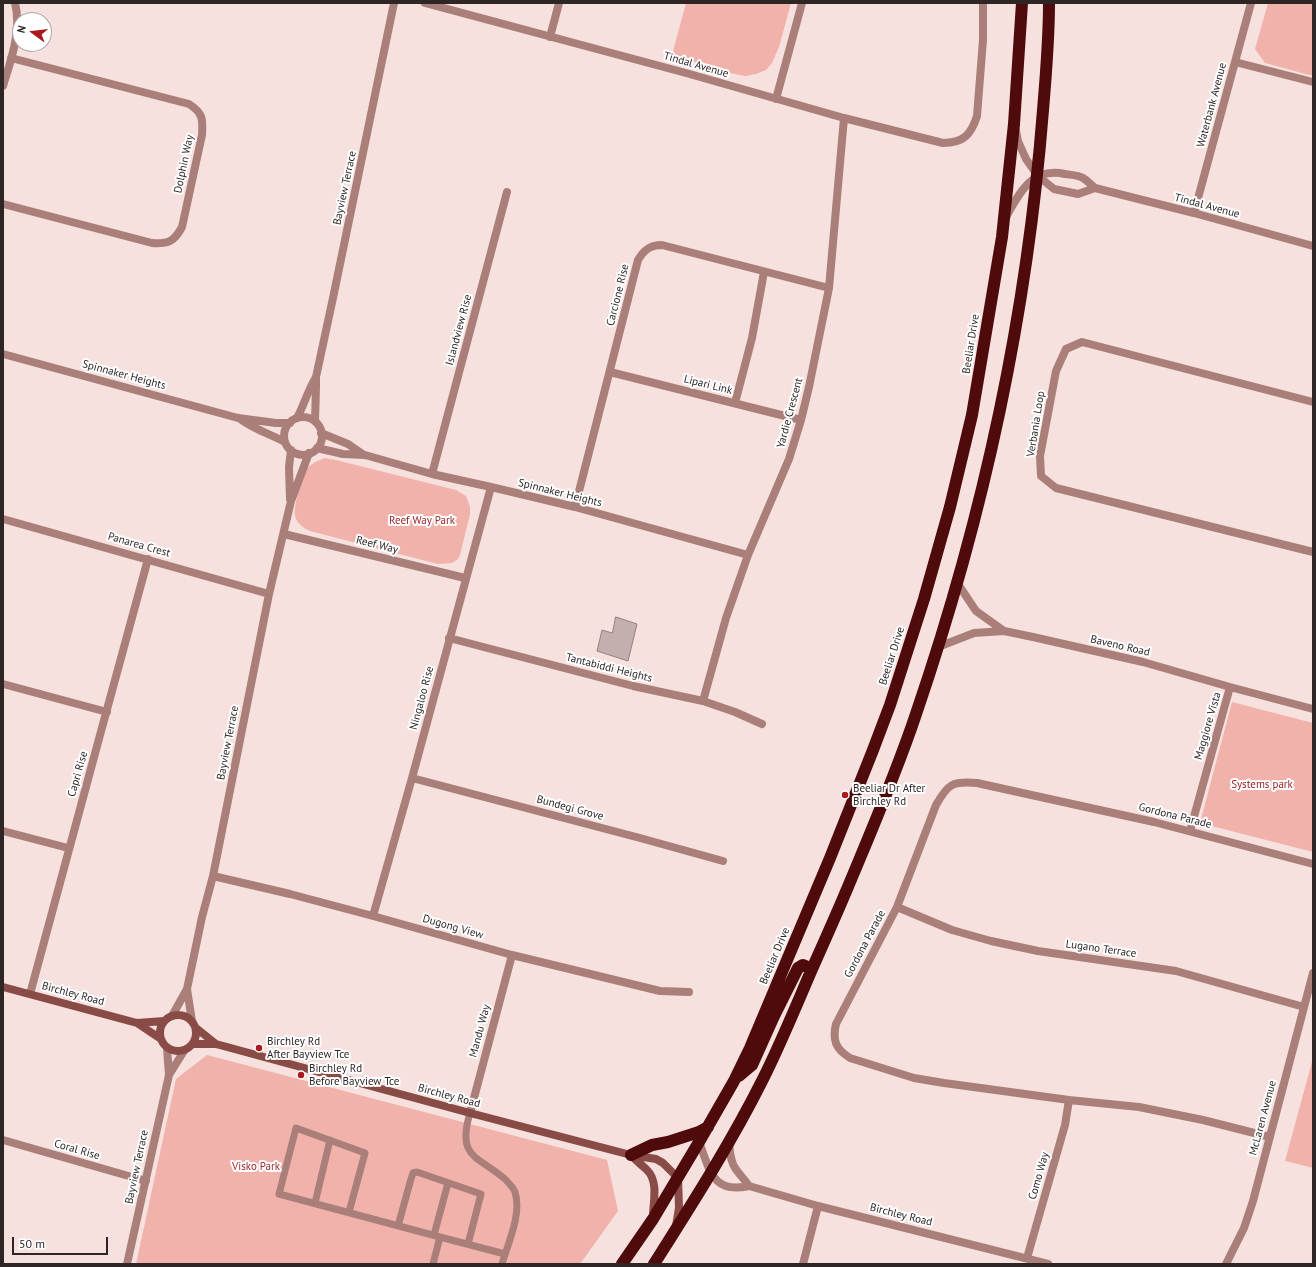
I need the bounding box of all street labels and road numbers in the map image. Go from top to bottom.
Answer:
street label: Tindal Avenue [662,49,730,81]
street label: Waterbank Avenue [1194,61,1230,149]
street label: Dolphin Way [171,134,197,194]
street label: Bayview Terrace [331,150,359,226]
street label: Tindal Avenue [1173,191,1241,221]
street label: Carcione Rise [604,263,632,327]
street label: Islandview Rise [443,293,475,367]
street label: Beeliar Drive [960,313,982,375]
street label: Spinnaker Heights [81,358,167,392]
street label: Lipari Link [682,373,734,397]
street label: Yardie Crescent [774,377,806,449]
street label: Verbania Loop [1024,390,1048,458]
street label: Spinnaker Heights [517,476,603,510]
street label: Panarea Crest [106,530,172,560]
street label: Reef Way [355,533,399,557]
street label: Beeliar Drive [876,625,908,687]
street label: Baveno Road [1089,633,1151,659]
street label: Tantabiddi Heights [565,651,653,685]
street label: Ningaloo Rise [407,665,437,731]
street label: Maggiore Vista [1192,690,1224,762]
street label: Bayview Terrace [214,705,242,781]
street label: Capri Rise [65,750,91,798]
street label: Bundegi Grove [535,793,605,823]
street label: Gordona Parade [1137,801,1213,831]
street label: Gordona Parade [842,908,888,980]
street label: Dugong View [421,912,485,942]
street label: Beeliar Drive [757,926,793,986]
street label: Lugano Terrace [1065,938,1137,960]
street label: Birchley Road [40,979,106,1009]
street label: Mandu Way [467,1003,493,1059]
street label: McLaren Avenue [1247,1079,1279,1157]
street label: Birchley Road [416,1081,482,1111]
street label: Bayview Terrace [123,1129,151,1205]
street label: Coral Rise [53,1137,101,1163]
street label: Como Way [1026,1151,1052,1201]
street label: Birchley Road [868,1201,934,1229]

